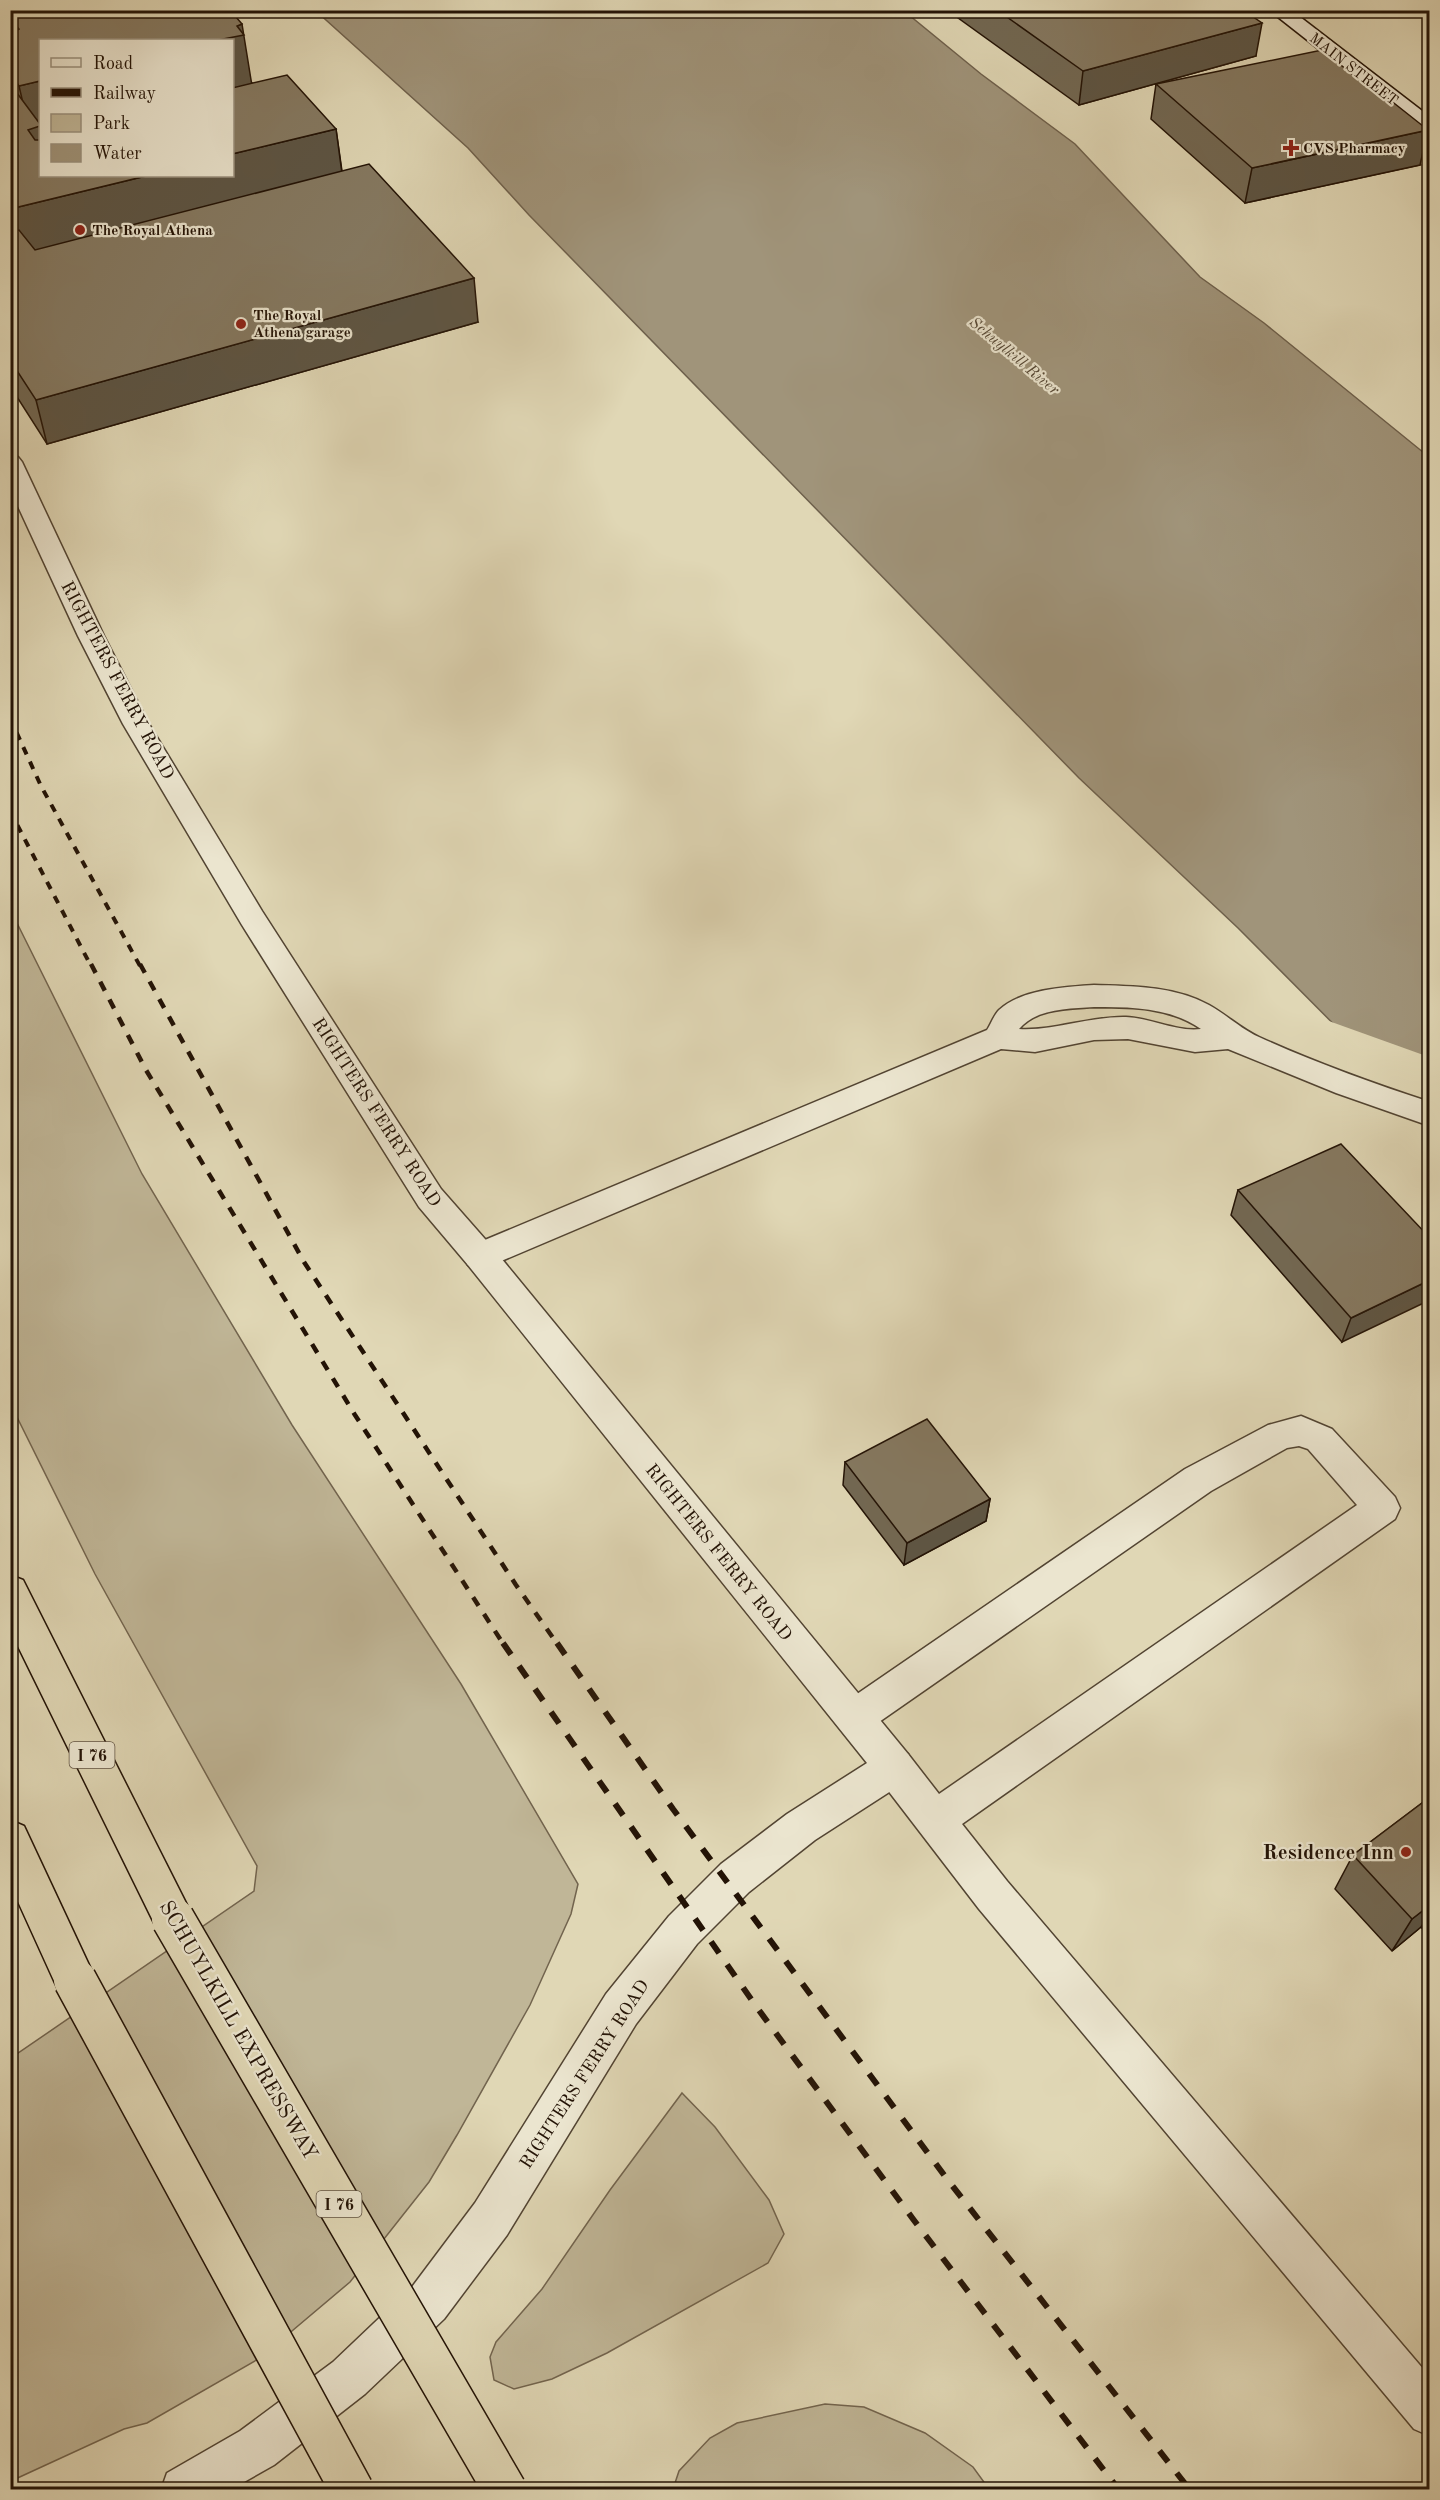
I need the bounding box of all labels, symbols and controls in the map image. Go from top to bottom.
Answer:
street label: MAIN STREET [1306,31,1400,109]
legend [39,39,234,177]
text: Road [93,55,133,73]
text: Railway [93,85,156,103]
text: Park [93,115,130,133]
marker: CVS Pharmacy [1284,141,1298,155]
place label: CVS Pharmacy [1303,142,1406,157]
text: Water [93,145,142,163]
marker: The Royal Athena [73,223,87,237]
place label: The Royal Athena [92,224,213,239]
place label: The Royal Athena garage [253,309,351,341]
water label: Schuylkill River [966,315,1062,399]
marker: The Royal Athena garage [234,317,248,331]
street label: RIGHTERS FERRY ROAD [57,578,177,782]
street label: RIGHTERS FERRY ROAD [308,1015,444,1210]
street label: RIGHTERS FERRY ROAD [642,1461,795,1644]
road number: I 76 [70,1742,115,1768]
place label: Residence Inn [1262,1843,1394,1864]
marker: Residence Inn [1399,1845,1413,1859]
street label: SCHUYLKILL EXPRESSWAY [155,1897,321,2164]
street label: RIGHTERS FERRY ROAD [517,1977,653,2172]
road number: I 76 [316,2191,362,2217]

